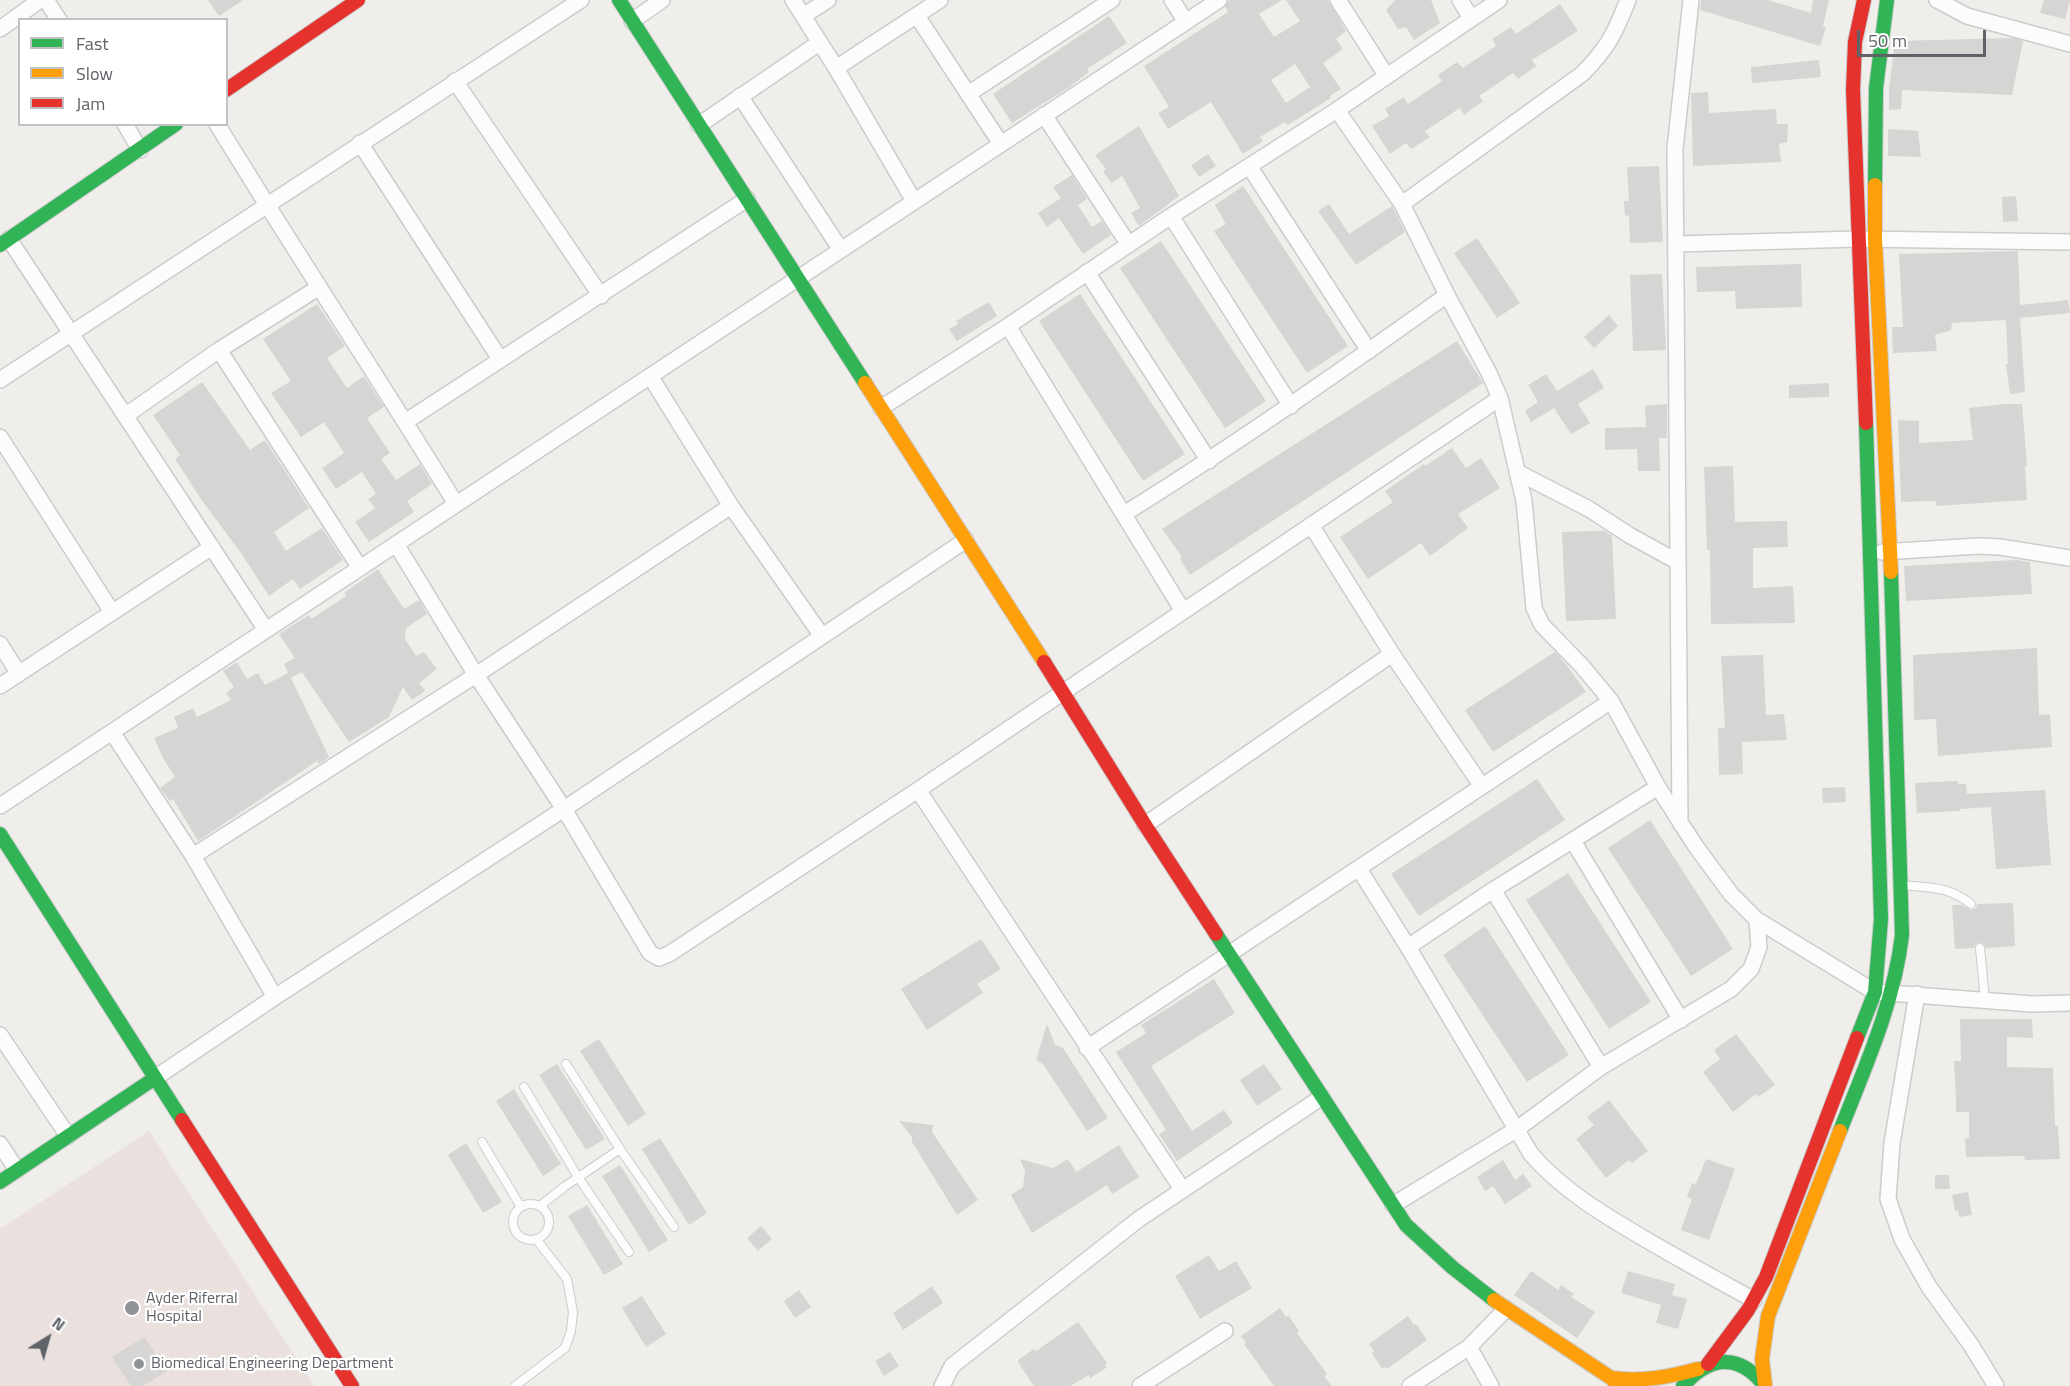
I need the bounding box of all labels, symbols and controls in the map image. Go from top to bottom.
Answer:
legend [18,18,228,126]
scale bar [1860,18,1989,56]
text: 50 m [1868,27,1907,54]
text: Fast [76,30,109,57]
text: Slow [76,60,113,87]
text: Jam [76,90,105,117]
place label: Ayder Riferral Hospital [146,1289,238,1327]
marker: Ayder Riferral Hospital [123,1299,141,1317]
north arrow [18,1308,78,1368]
text: N [47,1311,70,1337]
place label: Biomedical Engineering Department [151,1354,393,1374]
marker: Biomedical Engineering Department [132,1357,146,1371]

